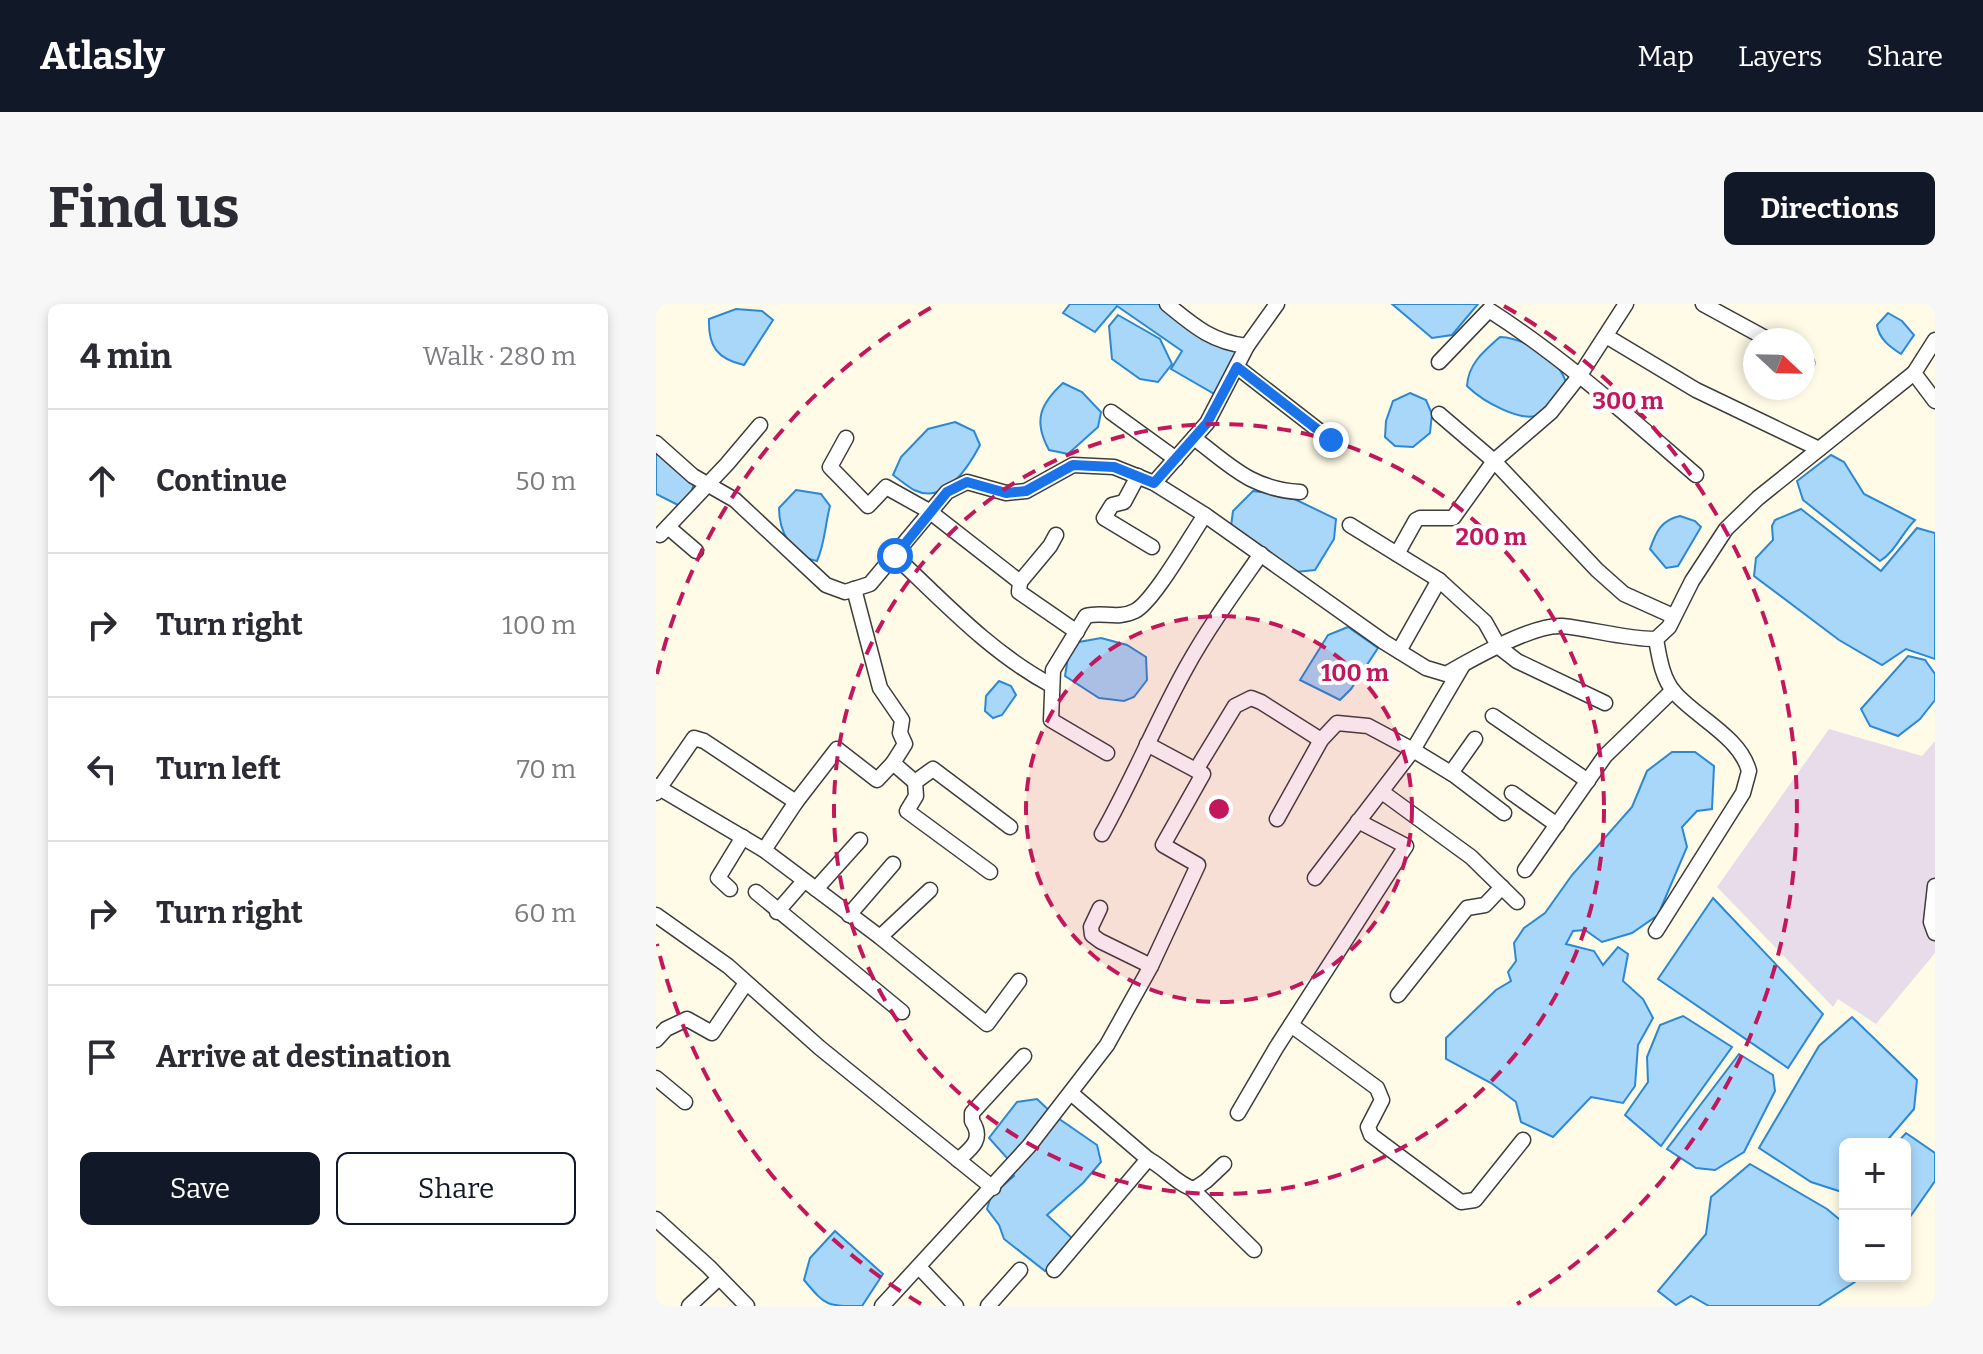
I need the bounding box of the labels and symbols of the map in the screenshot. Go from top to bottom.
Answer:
north arrow [1743,328,1815,400]
text: 300 m [1592,387,1664,415]
route end [1313,422,1349,458]
text: 200 m [1455,523,1527,551]
route start [877,538,913,574]
text: 100 m [1321,659,1389,687]
centre of rings [1205,795,1233,823]

